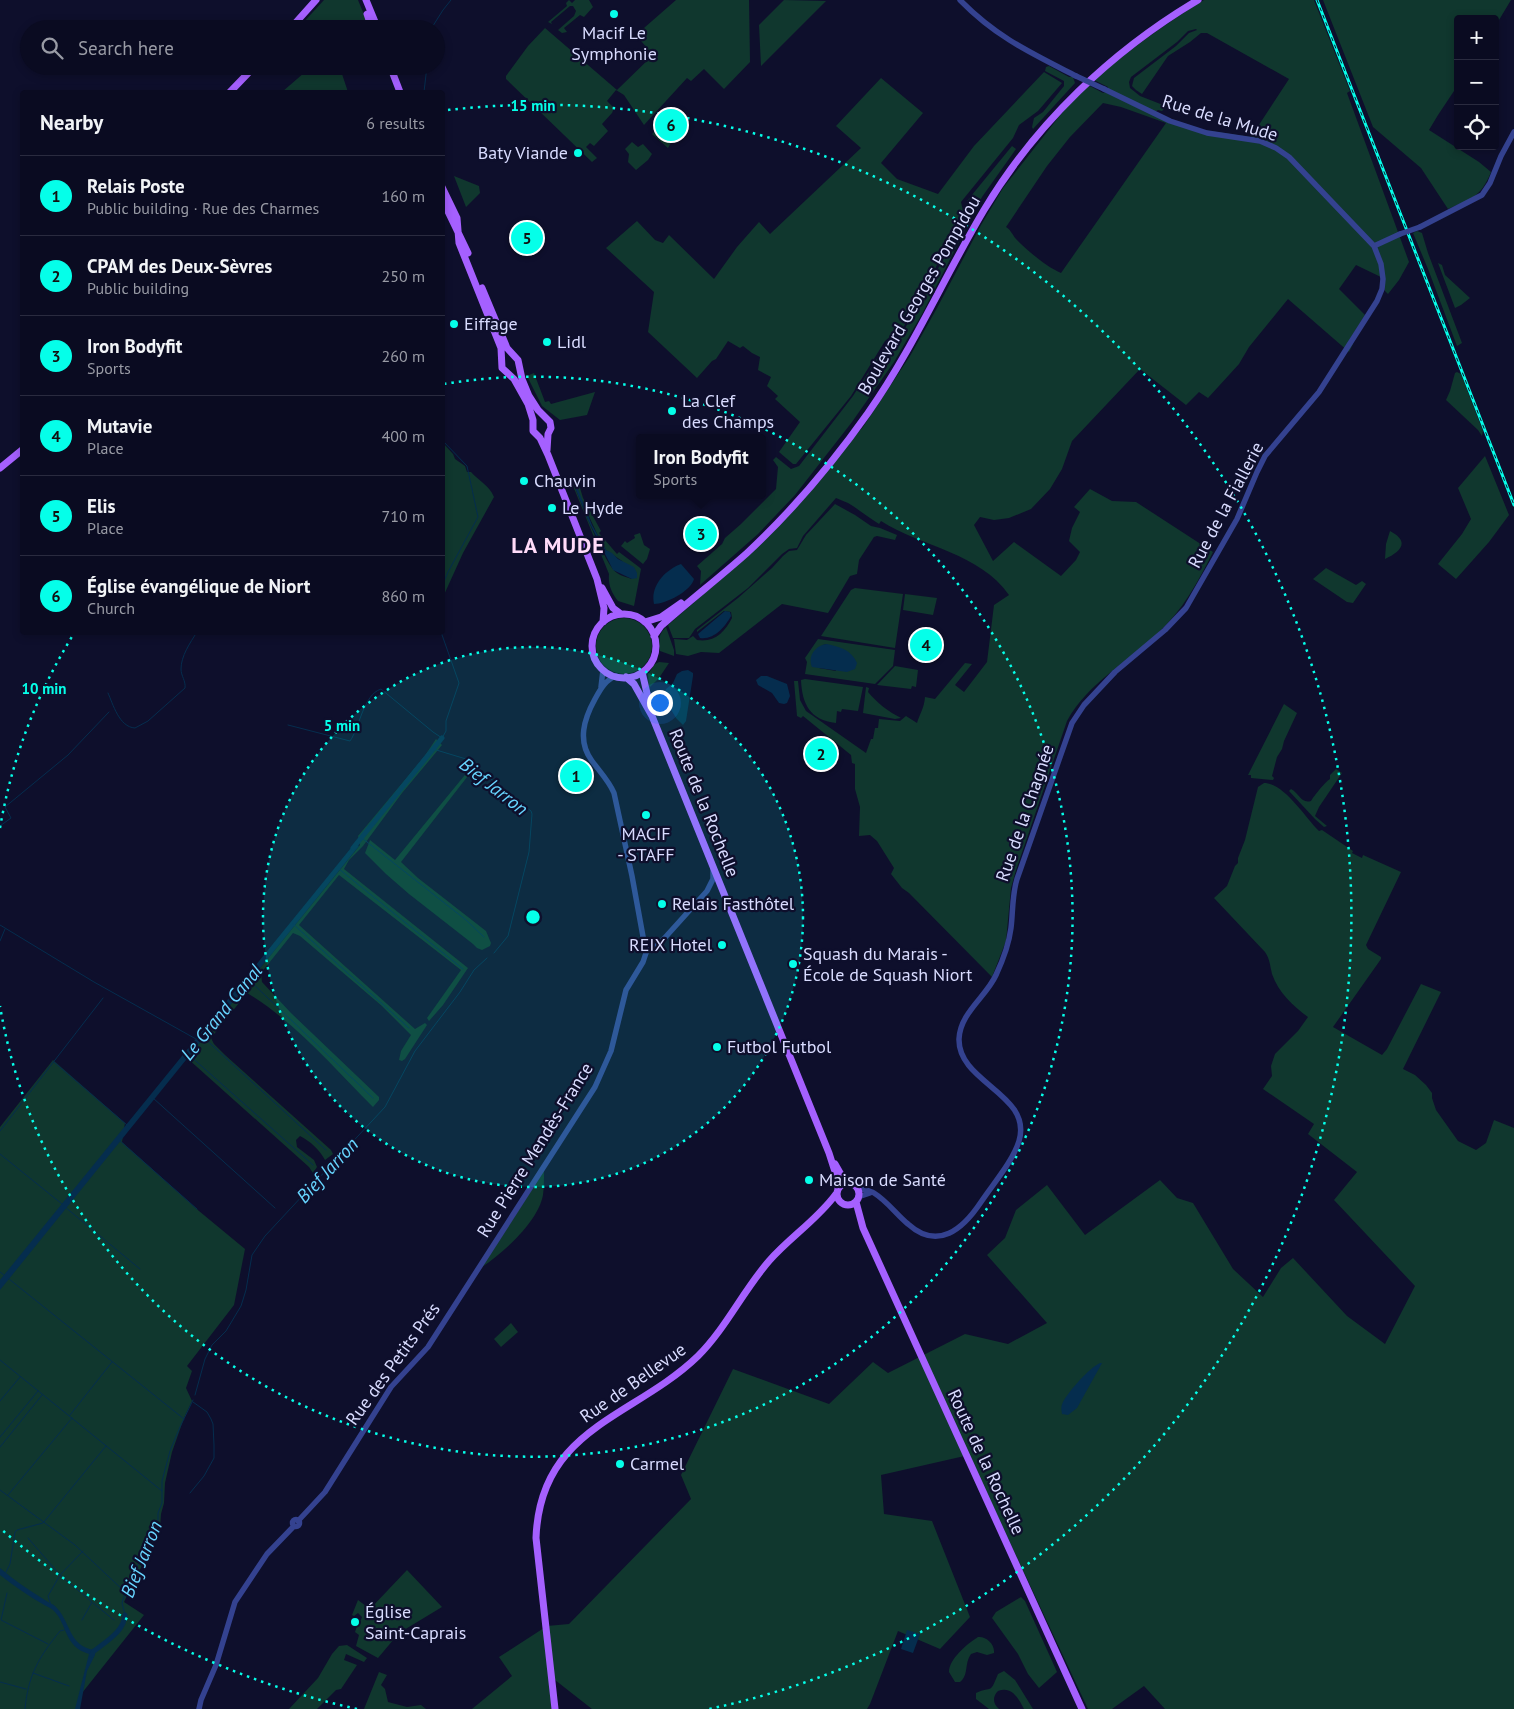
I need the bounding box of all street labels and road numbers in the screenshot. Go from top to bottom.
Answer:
street label: Rue de la Mude [1160,89,1281,146]
street label: Boulevard Georges Pompidou [852,191,985,398]
street label: Rue de la Fiallerie [1183,438,1268,572]
street label: Route de la Rochelle [664,725,745,880]
street label: Rue de la Chagnée [990,741,1059,884]
street label: Rue Pierre Mendès-France [471,1058,598,1241]
street label: Rue des Petits Prés [340,1298,445,1429]
street label: Rue de Bellevue [575,1338,690,1428]
street label: Route de la Rochelle [943,1385,1030,1538]

